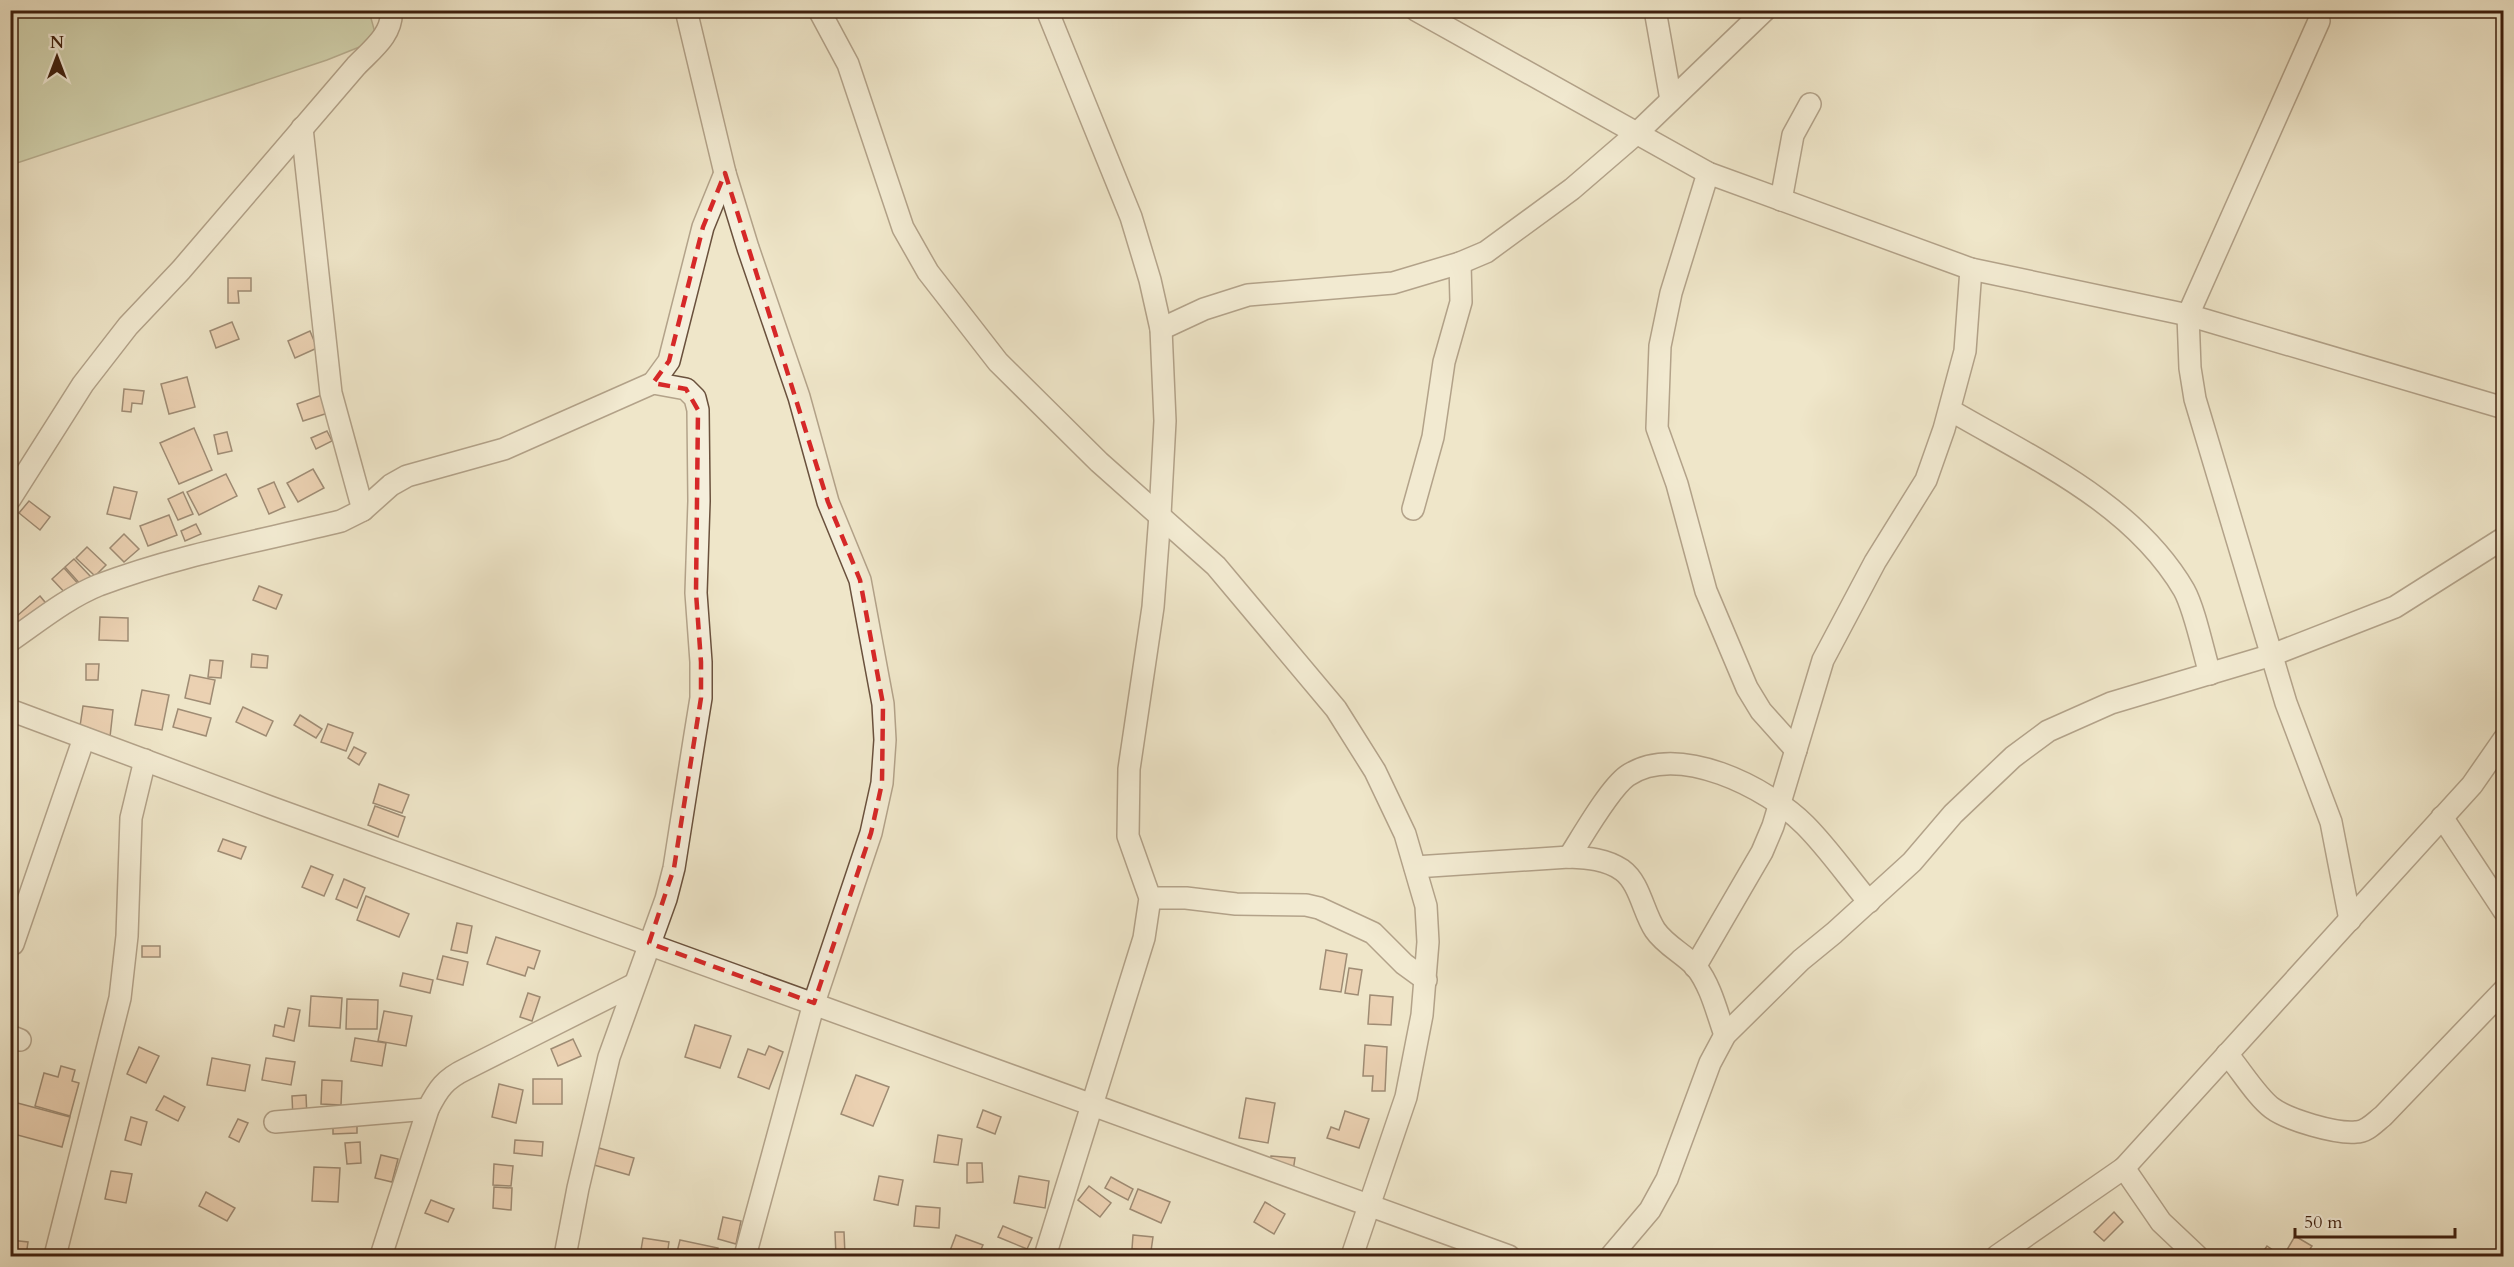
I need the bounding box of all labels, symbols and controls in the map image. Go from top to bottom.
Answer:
north arrow [27,27,87,87]
text: N [50,32,64,54]
scale bar [2295,1201,2456,1239]
text: 50 m [2304,1210,2343,1235]

